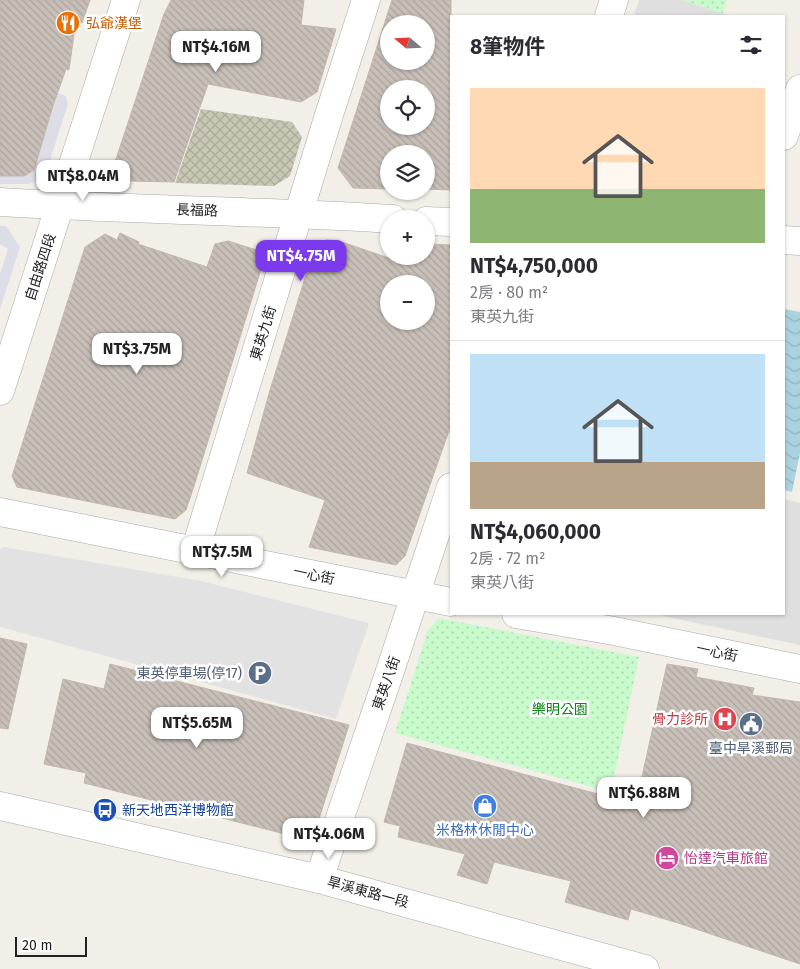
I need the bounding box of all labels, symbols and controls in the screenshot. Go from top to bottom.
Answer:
restaurant icon: 弘爺漢堡 [55,10,81,36]
place label: 弘爺漢堡 [86,15,142,32]
north arrow [380,15,435,70]
map controls [380,15,435,330]
pin: NT$4.16M [164,30,268,73]
icon: filters [737,31,765,59]
text: 8筆物件 [470,34,545,60]
text: NT$4.16M [182,37,250,56]
button: locate [380,80,435,135]
icon: home [573,121,663,211]
button: layers [380,145,435,200]
pin: NT$8.04M [31,160,135,202]
text: NT$8.04M [47,166,119,185]
street label: 長福路 [176,201,218,220]
button: + [380,210,435,265]
street label: 自由路四段 [22,231,59,303]
pin: NT$4.75M [249,240,353,282]
text: NT$4.75M [266,246,336,265]
text: NT$4,750,000 [470,253,598,279]
button: − [380,275,435,330]
text: 2房 · 80 m² [470,283,548,302]
street label: 東英九街 [247,304,280,362]
text: 東英九街 [470,307,534,326]
pin: NT$3.75M [85,332,189,375]
text: NT$3.75M [103,339,171,358]
icon: home [573,386,663,476]
text: NT$4,060,000 [470,519,601,545]
pin: NT$7.5M [176,536,268,578]
text: NT$7.5M [192,542,252,561]
text: 2房 · 72 m² [470,549,545,568]
street label: 一心街 [292,563,336,588]
text: 東英八街 [470,573,534,592]
street label: 一心街 [695,640,739,665]
street label: 東英八街 [369,654,404,712]
parking icon: 東英停車場(停17) [247,660,273,686]
place label: 東英停車場(停17) [137,665,242,682]
park label: 樂明公園 [532,701,588,718]
pin: NT$5.65M [145,706,249,749]
hospital icon: 骨力診所 [712,706,738,732]
place label: 骨力診所 [652,711,708,728]
public building icon: 臺中旱溪郵局 [738,711,764,737]
text: NT$5.65M [162,713,232,732]
place label: 臺中旱溪郵局 [709,740,793,757]
pin: NT$6.88M [592,776,696,819]
text: NT$6.88M [608,783,680,802]
shop icon: 米格林休閒中心 [472,793,498,819]
bus stop icon: 新天地西洋博物館 [92,797,118,823]
place label: 新天地西洋博物館 [122,802,234,819]
pin: NT$4.06M [277,818,381,860]
place label: 米格林休閒中心 [436,822,534,839]
text: NT$4.06M [293,824,365,843]
hotel icon: 怡達汽車旅館 [654,845,680,871]
place label: 怡達汽車旅館 [684,850,768,867]
street label: 旱溪東路一段 [325,873,411,912]
scale bar [15,934,88,957]
text: 20 m [22,937,52,954]

